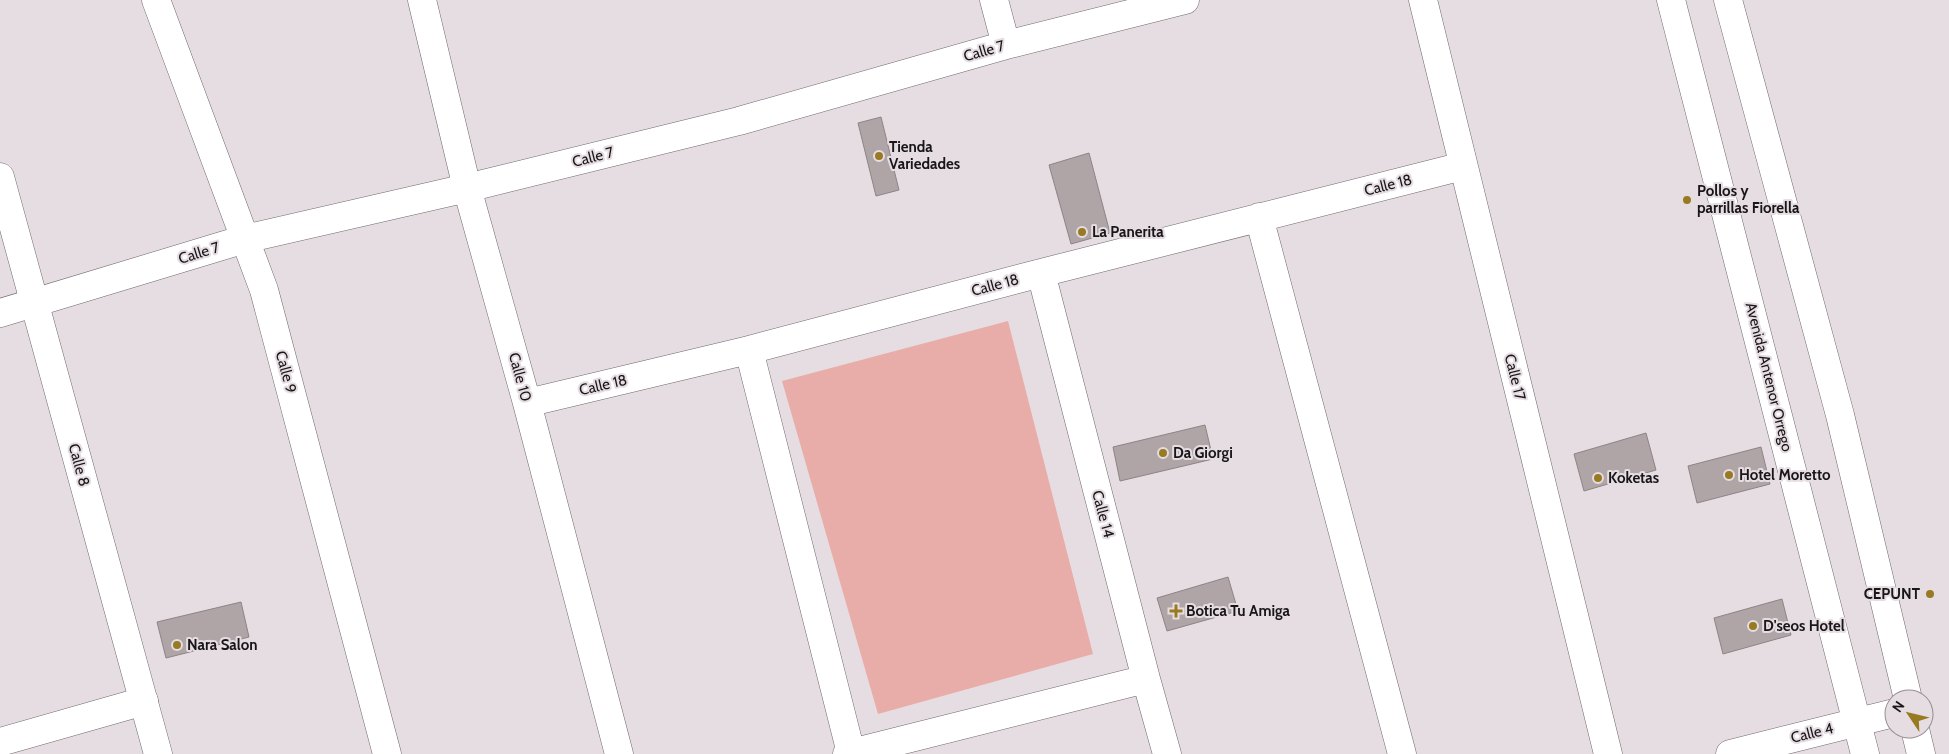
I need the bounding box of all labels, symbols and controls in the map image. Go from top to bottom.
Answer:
street label: Calle 7 [961,36,1007,65]
place label: Tienda Variedades [889,138,960,173]
street label: Calle 7 [570,143,616,171]
marker: Tienda Variedades [873,150,885,162]
street label: Calle 18 [1362,170,1414,200]
place label: Pollos y parrillas Fiorella [1697,182,1800,217]
marker: Pollos y parrillas Fiorella [1681,194,1693,206]
place label: La Panerita [1092,223,1164,241]
marker: La Panerita [1076,226,1088,238]
street label: Calle 7 [176,238,222,268]
street label: Calle 18 [969,270,1021,300]
street label: Avenida Antenor Orrego [1742,301,1796,453]
street label: Calle 9 [272,349,300,395]
street label: Calle 10 [505,351,535,403]
street label: Calle 17 [1501,352,1530,402]
street label: Calle 18 [577,371,629,399]
street label: Calle 8 [65,442,93,488]
place label: Da Giorgi [1173,444,1233,462]
marker: Da Giorgi [1157,447,1169,459]
place label: Hotel Moretto [1739,466,1831,484]
place label: Koketas [1608,469,1659,487]
marker: Hotel Moretto [1723,469,1735,481]
marker: Koketas [1592,472,1604,484]
street label: Calle 14 [1088,488,1118,540]
place label: CEPUNT [1864,585,1921,603]
marker: CEPUNT [1924,588,1936,600]
place label: Botica Tu Amiga [1186,602,1291,620]
marker: Botica Tu Amiga [1170,605,1182,617]
place label: D'seos Hotel [1763,617,1845,635]
marker: D'seos Hotel [1747,620,1759,632]
place label: Nara Salon [187,636,258,654]
marker: Nara Salon [171,639,183,651]
north arrow [1884,689,1934,739]
text: N [1888,697,1909,716]
street label: Calle 4 [1789,719,1835,747]

